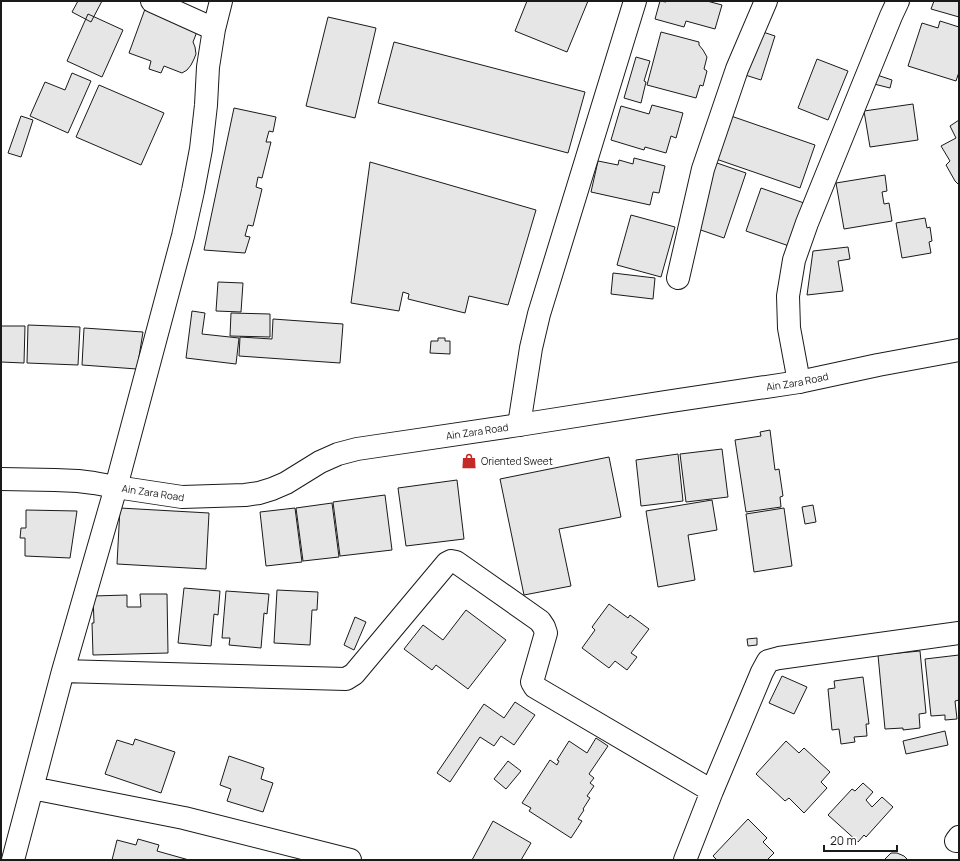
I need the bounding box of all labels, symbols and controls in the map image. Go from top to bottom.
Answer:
street label: Ain Zara Road [765,369,830,394]
street label: Ain Zara Road [445,420,509,443]
shop icon: Oriented Sweet [460,452,478,470]
place label: Oriented Sweet [481,454,553,468]
street label: Ain Zara Road [121,481,185,504]
scale bar [824,827,897,853]
text: 20 m [830,832,857,849]

